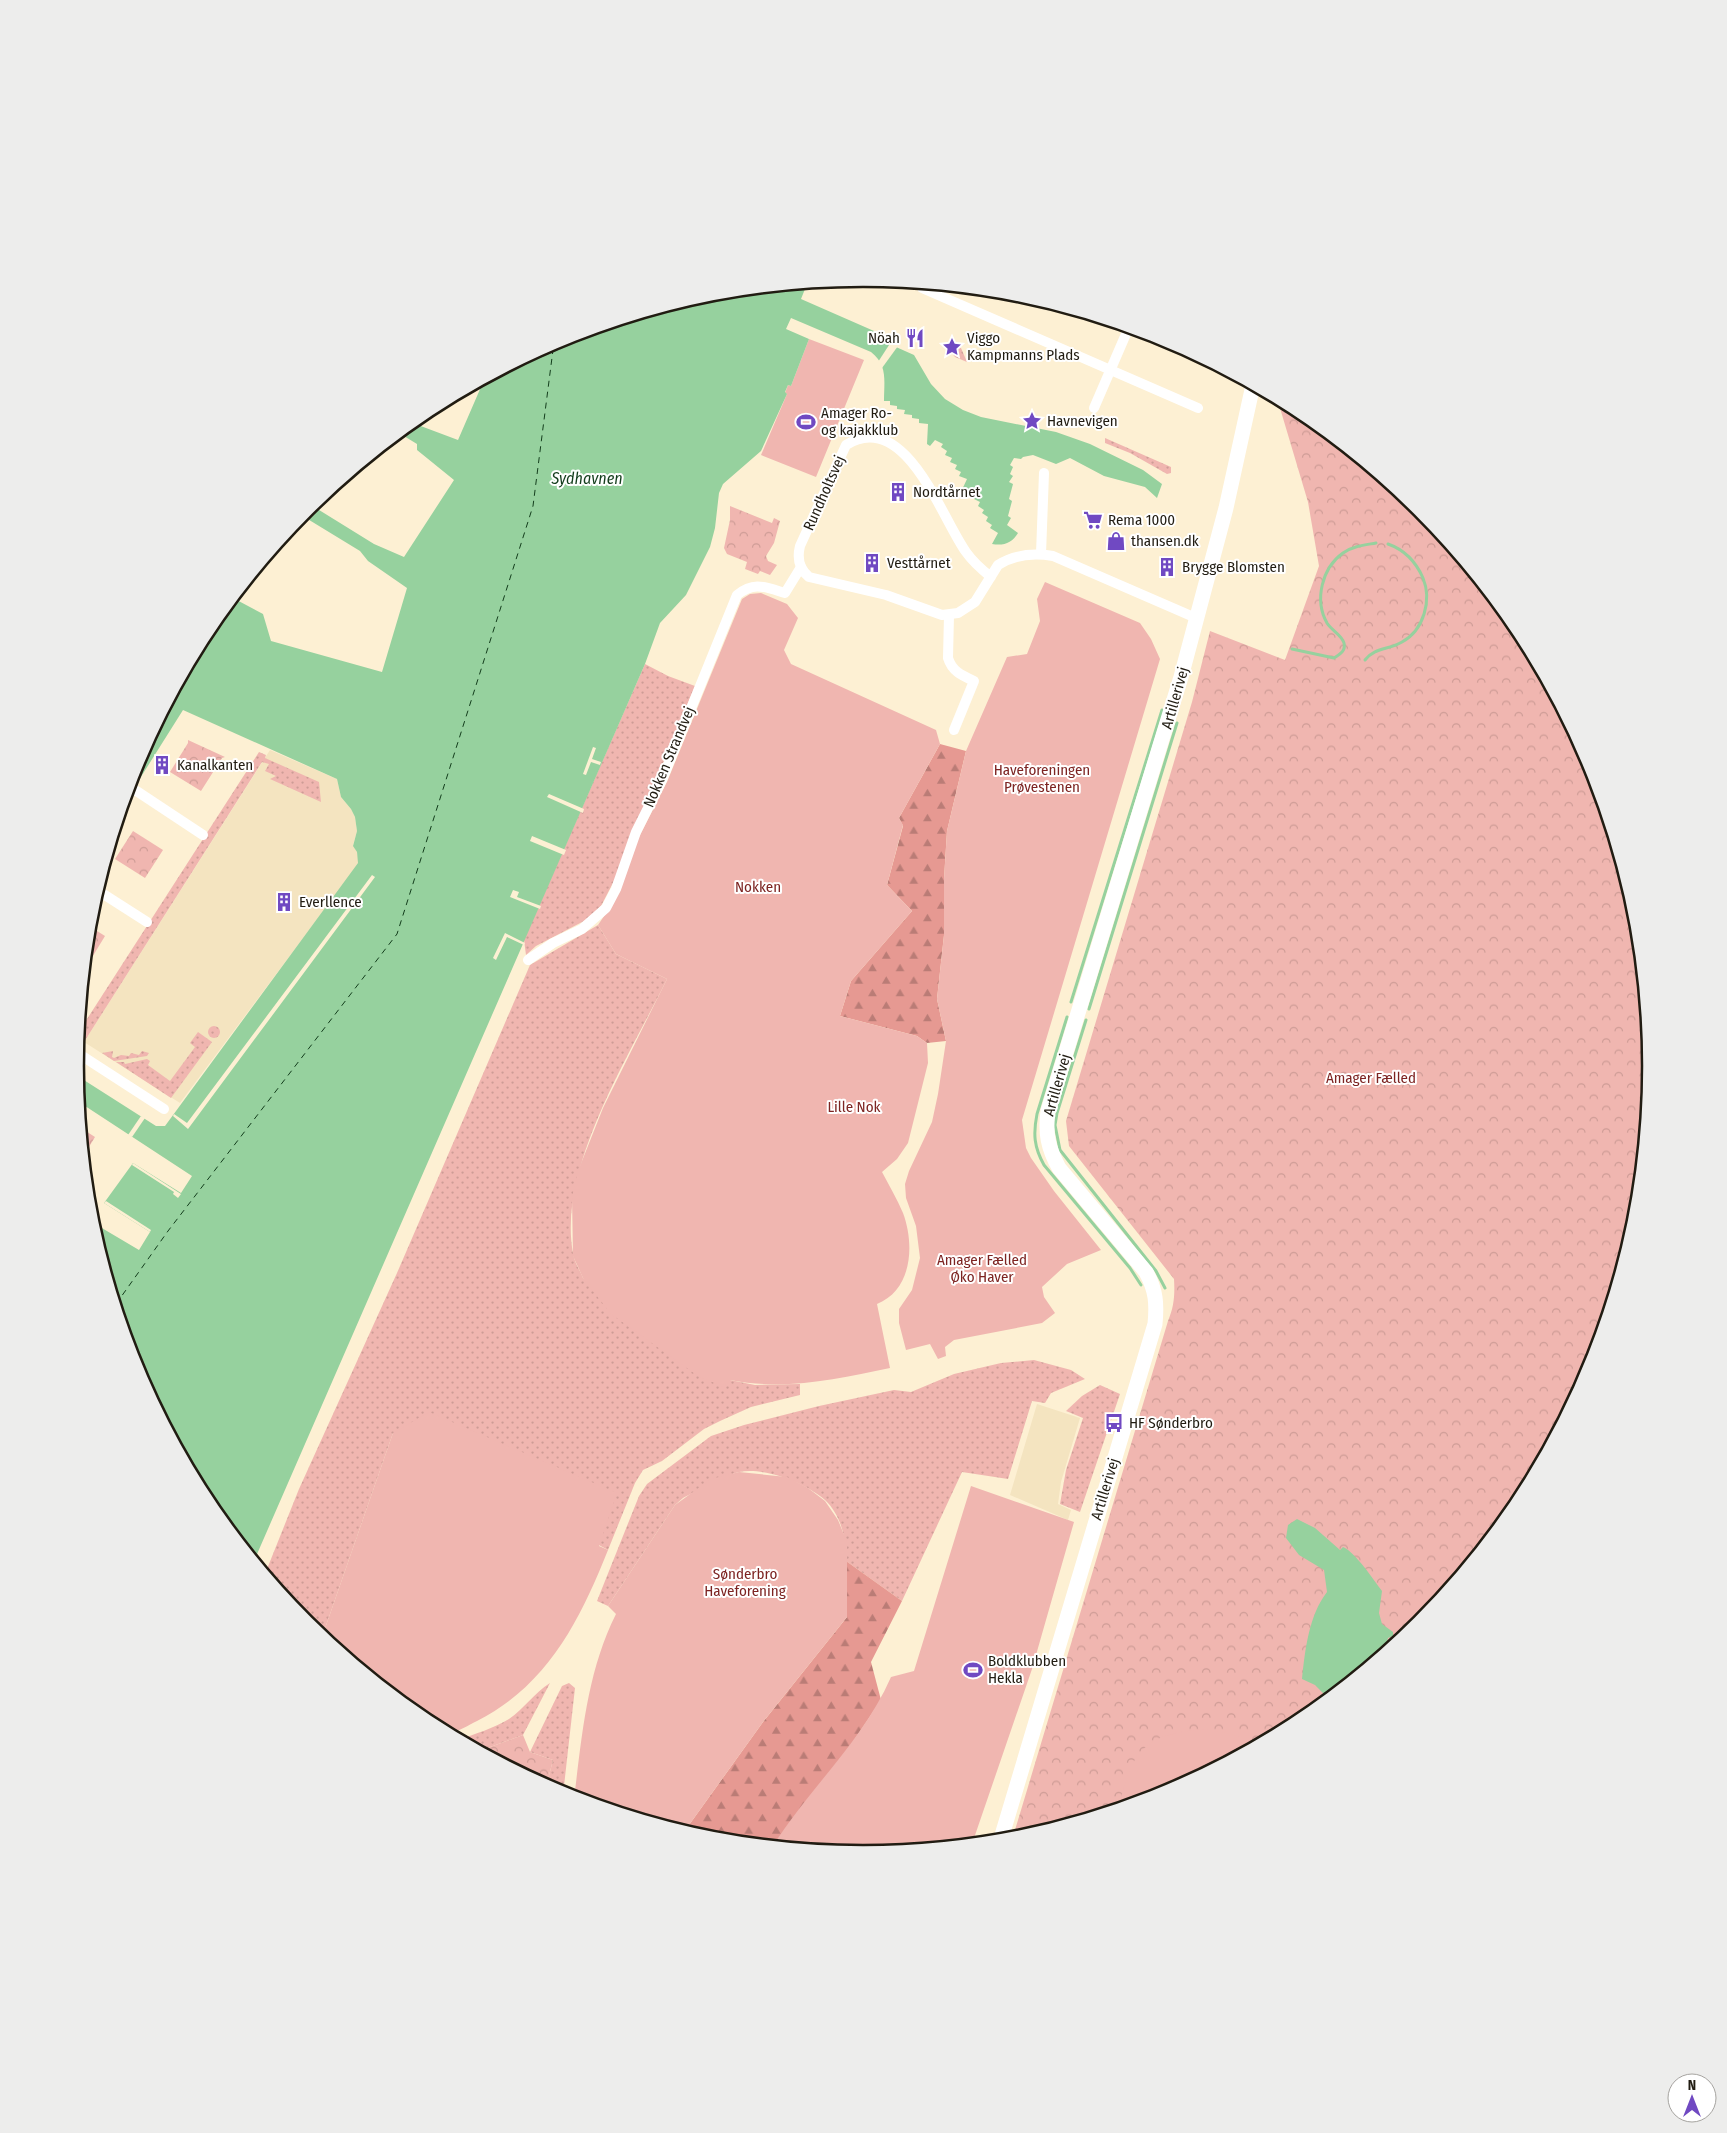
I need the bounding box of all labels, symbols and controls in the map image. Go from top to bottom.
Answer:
restaurant icon: Nöah [904,327,926,349]
place label: Nöah [868,329,900,347]
place label: Viggo Kampmanns Plads [967,329,1080,364]
place icon: Viggo Kampmanns Plads [941,336,963,358]
place label: Amager Ro- og kajakklub [821,404,898,439]
place icon: Havnevigen [1021,410,1043,432]
sports icon: Amager Ro- og kajakklub [795,411,817,433]
place label: Havnevigen [1047,412,1118,430]
street label: Rundholtsvej [799,453,849,533]
water label: Sydhavnen [550,469,623,488]
building icon: Nordtårnet [887,481,909,503]
place label: Nordtårnet [913,483,981,501]
supermarket icon: Rema 1000 [1082,509,1104,531]
place label: Rema 1000 [1108,511,1175,529]
shop icon: thansen.dk [1105,530,1127,552]
place label: thansen.dk [1131,532,1199,550]
building icon: Vesttårnet [861,552,883,574]
place label: Vesttårnet [887,554,951,572]
building icon: Brygge Blomsten [1156,556,1178,578]
place label: Brygge Blomsten [1182,558,1285,576]
street label: Artillerivej [1158,665,1192,731]
street label: Nokken Strandvej [640,704,698,810]
building icon: Kanalkanten [151,754,173,776]
place label: Kanalkanten [177,756,253,774]
park label: Haveforeningen Prøvestenen [994,761,1090,796]
park label: Nokken [735,878,781,896]
building icon: Everllence [273,891,295,913]
place label: Everllence [299,893,362,911]
street label: Artillerivej [1040,1052,1074,1118]
park label: Amager Fælled [1326,1069,1416,1087]
park label: Lille Nok [827,1098,881,1116]
park label: Amager Fælled Øko Haver [937,1251,1027,1286]
bus stop icon: HF Sønderbro [1103,1412,1125,1434]
place label: HF Sønderbro [1129,1414,1213,1432]
street label: Artillerivej [1087,1456,1123,1522]
park label: Sønderbro Haveforening [704,1565,786,1600]
place label: Boldklubben Hekla [988,1652,1066,1687]
sports icon: Boldklubben Hekla [962,1659,984,1681]
north arrow [1667,2073,1717,2123]
text: N [1688,2077,1696,2094]

